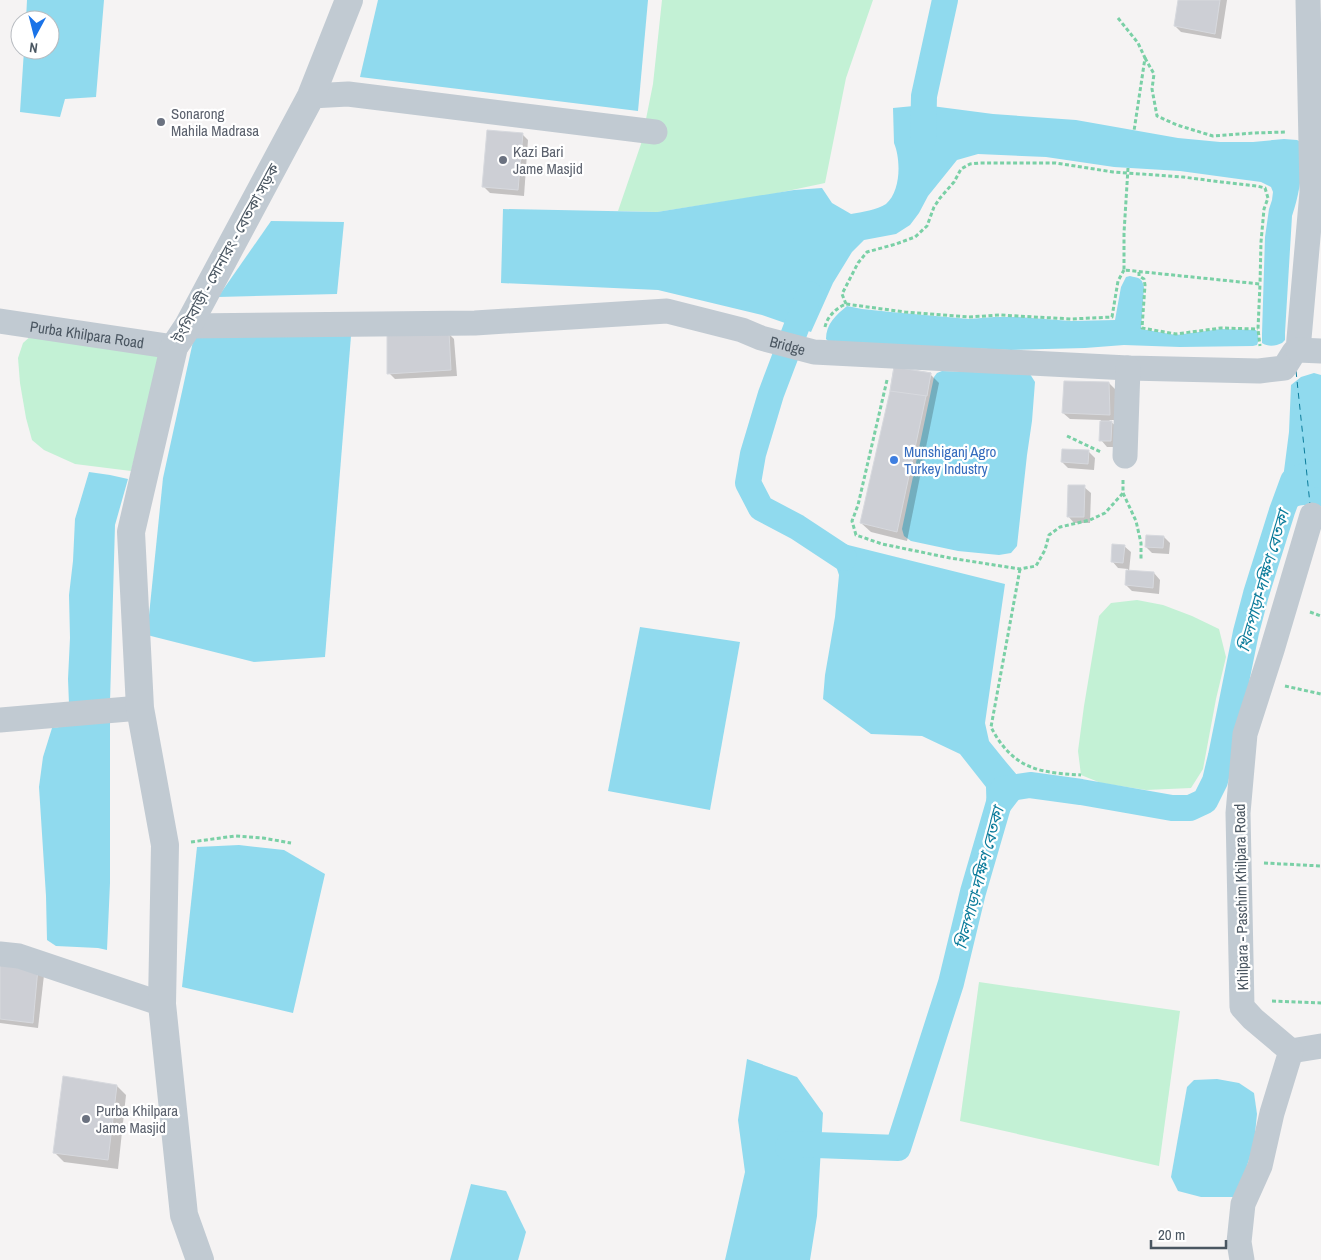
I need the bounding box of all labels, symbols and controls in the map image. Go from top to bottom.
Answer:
north arrow [10,10,60,60]
text: N [28,38,39,57]
place label: Sonarong Mahila Madrasa [171,103,259,141]
marker: Sonarong Mahila Madrasa [155,116,167,128]
place label: Kazi Bari Jame Masjid [513,141,583,179]
marker: Kazi Bari Jame Masjid [497,154,509,166]
street label: টংগিবাড়ী - সোনারং - বেতকা সড়ক [167,159,285,347]
street label: Purba Khilpara Road [29,315,145,353]
street label: Bridge [767,330,808,360]
place label: Munshiganj Agro Turkey Industry [904,441,996,479]
marker: Munshiganj Agro Turkey Industry [888,454,900,466]
water label: খিলপাড়া-দক্ষিণ বেতকা [1232,505,1295,654]
water label: খিলপাড়া-দক্ষিণ বেতকা [949,802,1009,952]
street label: Khilpara - Paschim Khilpara Road [1229,804,1253,990]
place label: Purba Khilpara Jame Masjid [96,1100,178,1138]
marker: Purba Khilpara Jame Masjid [80,1113,92,1125]
scale bar [1151,1218,1226,1250]
text: 20 m [1158,1224,1185,1245]

